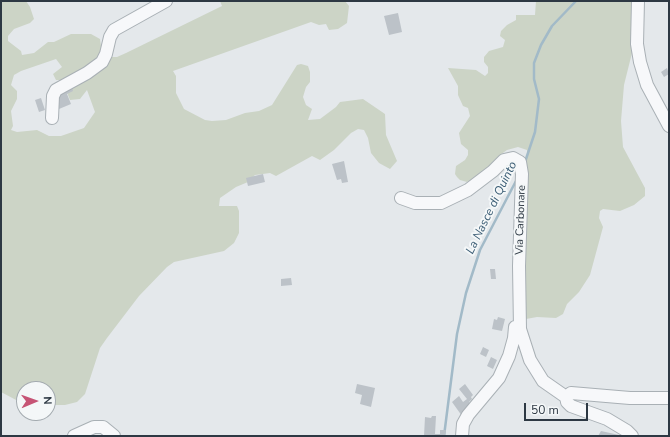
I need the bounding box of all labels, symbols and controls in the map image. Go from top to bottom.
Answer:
water label: La Nasce di Quinto [463,159,521,257]
street label: Via Carbonare [513,185,529,255]
north arrow [16,381,56,421]
scale bar [526,395,590,421]
text: N [40,396,55,405]
text: 50 m [531,402,559,418]

